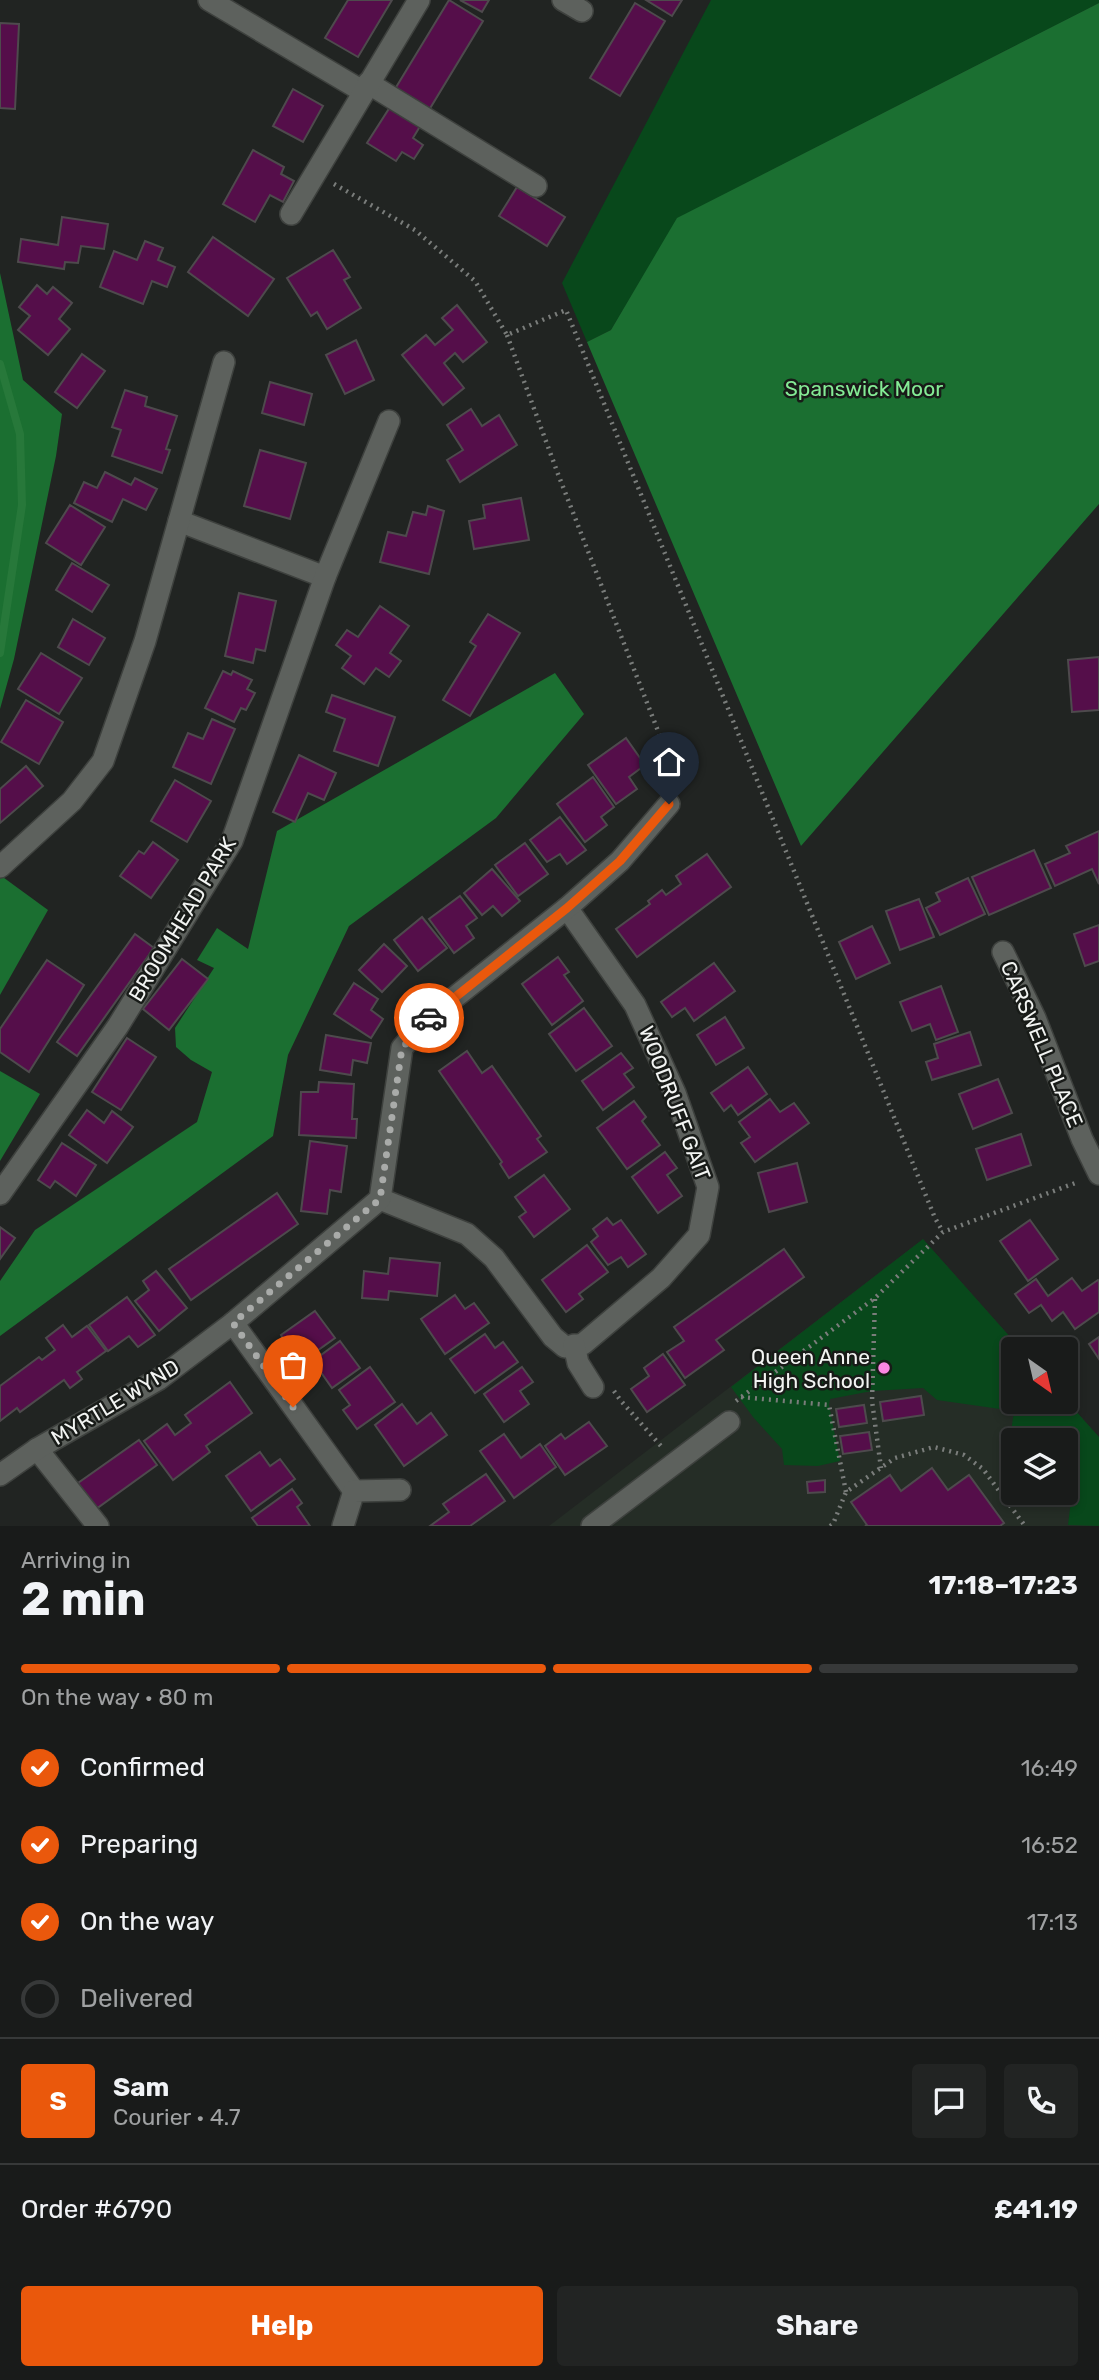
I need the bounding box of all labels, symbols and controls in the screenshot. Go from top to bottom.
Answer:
park label: Spanswick Moor [785,376,943,401]
pin [639,732,699,804]
icon: home [650,743,688,781]
street label: BROOMHEAD PARK [123,832,241,1006]
street label: CARSWELL PLACE [996,957,1088,1131]
courier [394,983,464,1053]
icon: car [410,999,448,1037]
street label: WOODRUFF GAIT [634,1022,716,1184]
pin [263,1335,323,1407]
north arrow [1001,1337,1078,1414]
map controls [1001,1337,1078,1505]
place label: Queen Anne High School [751,1344,870,1393]
icon: bag [274,1346,312,1384]
street label: MYRTLE WYND [46,1354,184,1450]
marker: Queen Anne High School [876,1360,892,1376]
button: layers [1001,1428,1078,1505]
text: Arriving in [21,1546,131,1574]
text: 17:18–17:23 [929,1570,1078,1601]
text: 2 min [21,1572,146,1627]
text: On the way · 80 m [21,1683,213,1711]
icon: check [21,1749,59,1787]
text: Confirmed [80,1752,205,1783]
text: 16:49 [1021,1754,1078,1782]
icon: check [21,1826,59,1864]
text: Preparing [80,1829,198,1860]
text: 16:52 [1021,1831,1078,1859]
icon: check [21,1903,59,1941]
text: On the way [80,1906,214,1937]
text: 17:13 [1027,1908,1078,1936]
text: Delivered [80,1983,193,2014]
button: chat [912,2064,986,2138]
button: phone [1004,2064,1078,2138]
text: Sam [113,2072,169,2103]
text: S [49,2086,67,2117]
text: Courier · 4.7 [113,2103,240,2131]
text: Order #6790 [21,2194,172,2225]
text: £41.19 [994,2194,1078,2225]
button: Help [21,2286,543,2366]
button: Share [557,2286,1078,2366]

